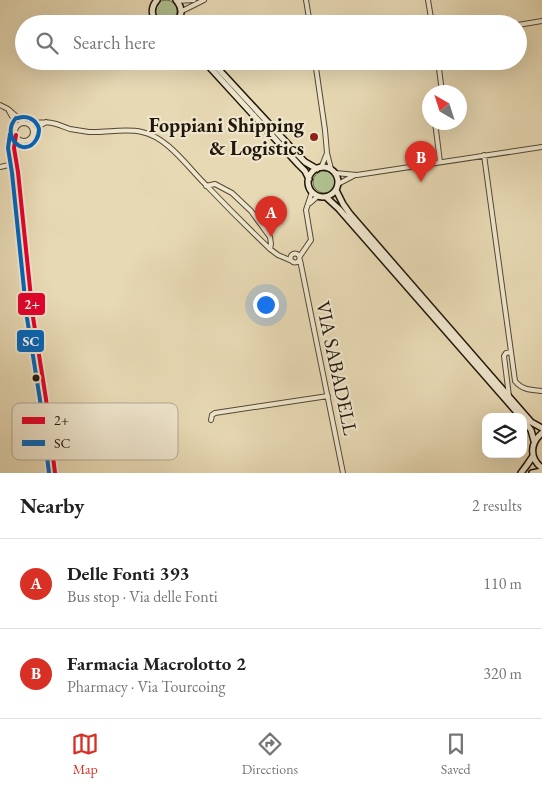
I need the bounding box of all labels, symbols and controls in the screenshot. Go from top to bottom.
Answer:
search box [15,15,527,70]
icon: search [33,29,61,57]
text: Search here [73,30,155,55]
north arrow [422,85,467,130]
place label: Foppiani Shipping & Logistics [149,112,305,161]
marker: Foppiani Shipping & Logistics [308,131,320,143]
pin: B [405,141,437,182]
pin: A [255,196,287,237]
line badge: 2+ [17,292,46,316]
your location [253,292,279,318]
text: 2+ [24,295,40,313]
street label: VIA SABADELL [310,299,364,438]
line badge: SC [16,329,45,353]
text: SC [23,332,39,350]
unlabelled marker [31,373,41,383]
legend [12,403,178,460]
text: 2+ [54,411,69,429]
map controls [482,413,527,458]
button: layers [482,413,527,458]
text: SC [54,434,71,452]
text: Nearby [20,492,84,519]
text: 2 results [472,495,522,516]
text: Delle Fonti 393 [67,561,190,586]
text: A [30,573,42,594]
text: 110 m [483,573,522,594]
text: Bus stop · Via delle Fonti [67,586,218,607]
text: Farmacia Macrolotto 2 [67,651,246,676]
text: B [31,663,41,684]
text: 320 m [483,663,522,684]
text: Pharmacy · Via Tourcoing [67,676,226,697]
tab: Map [71,730,99,778]
tab: Directions [242,730,298,778]
tab: Saved [441,730,471,778]

